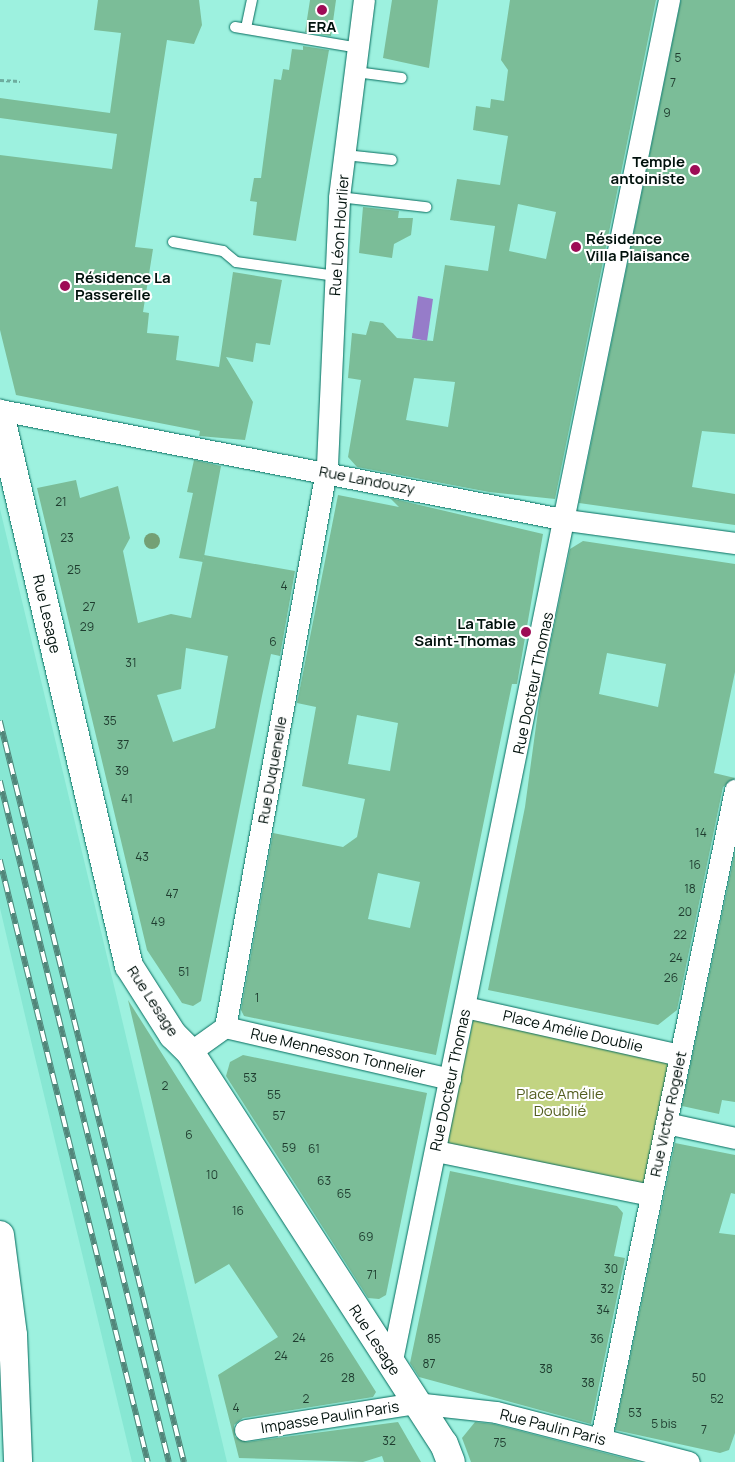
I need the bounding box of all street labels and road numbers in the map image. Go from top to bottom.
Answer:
street label: Rue Léon Hourlier [326,174,352,296]
street label: Rue Landouzy [318,462,416,498]
street label: Rue Lesage [29,573,65,655]
street label: Rue Docteur Thomas [509,610,557,756]
street label: Rue Duquenelle [254,715,290,825]
street label: Rue Lesage [124,962,182,1040]
street label: Place Amélie Doublie [501,1006,645,1056]
street label: Rue Docteur Thomas [426,1007,474,1153]
street label: Rue Mennesson Tonnelier [249,1024,427,1082]
street label: Rue Victor Rogelet [646,1050,690,1178]
street label: Rue Lesage [346,1301,404,1379]
street label: Impasse Paulin Paris [260,1397,400,1437]
street label: Rue Paulin Paris [498,1405,608,1449]

